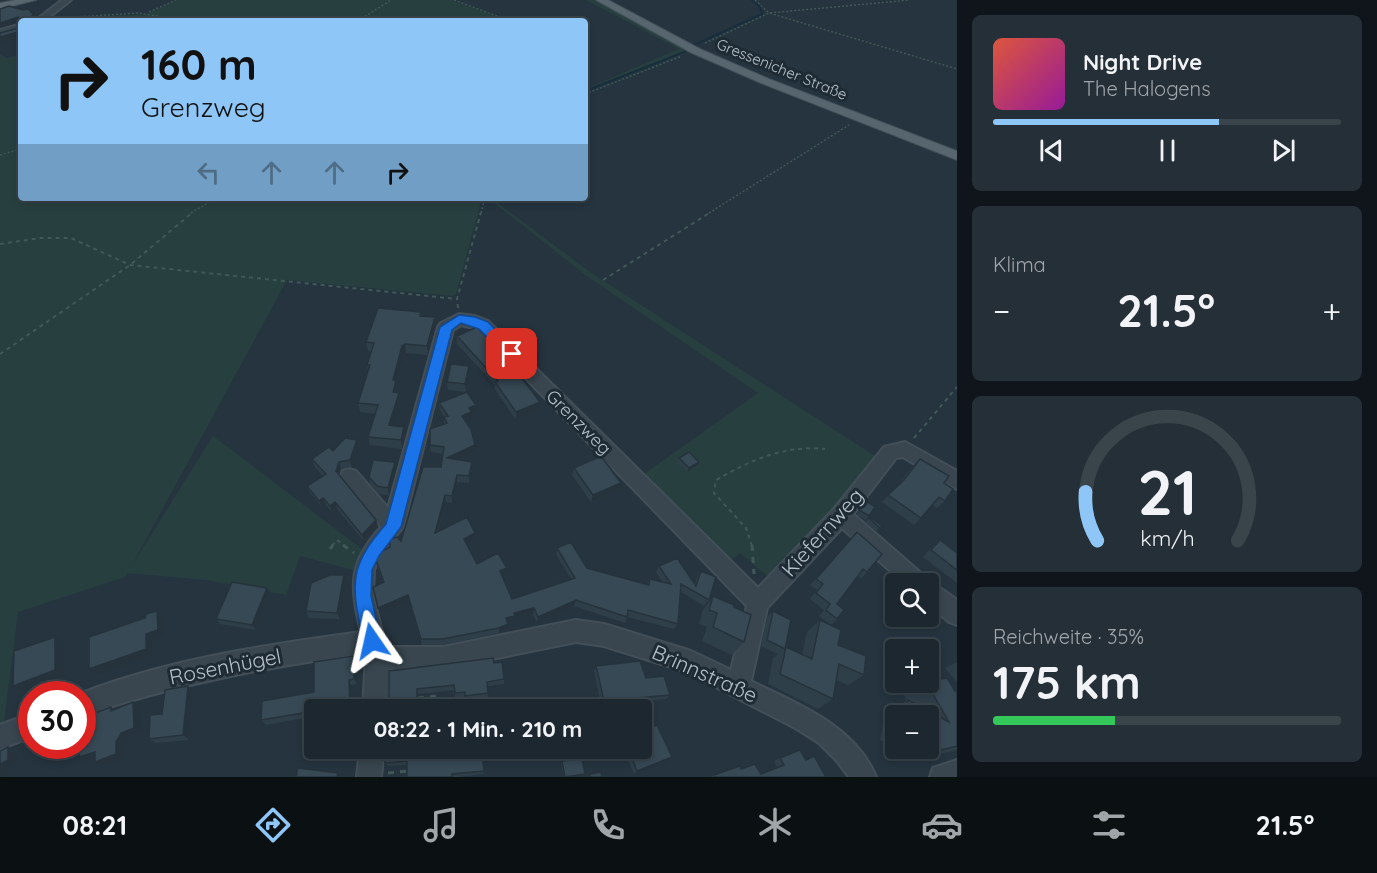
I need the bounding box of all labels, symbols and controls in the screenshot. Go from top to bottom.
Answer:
street label: Gressenicher Straße [714,34,850,104]
text: 160 m [141,38,257,91]
icon: right [42,42,120,120]
text: Night Drive [1083,48,1202,76]
text: The Halogens [1083,76,1211,101]
text: Grenzweg [141,90,266,124]
icon: previous [1035,134,1068,167]
icon: pause [1151,134,1184,167]
icon: next [1267,134,1300,167]
icon: left [192,156,225,189]
icon: ahead [255,156,288,189]
icon: ahead [318,156,351,189]
icon: right [381,156,414,189]
text: Klima [993,252,1046,277]
text: 21.5° [1117,282,1215,338]
text: − [993,290,1010,331]
text: + [1322,290,1341,331]
pin [486,328,537,379]
icon: arrive [495,337,528,370]
street label: Grenzweg [541,384,617,460]
text: 21 [1137,453,1197,531]
street label: Kiefernweg [776,482,868,582]
text: km/h [1140,525,1194,551]
map controls [885,573,939,759]
button: search [885,573,939,627]
position arrow [340,609,404,673]
text: Reichweite · 35% [993,624,1144,649]
street label: Brinnstraße [648,638,762,708]
button: + [885,639,939,693]
street label: Rosenhügel [167,642,283,690]
text: 175 km [993,654,1141,710]
speed limit sign: 30 [18,681,96,759]
button: − [885,705,939,759]
text: 08:22 · 1 Min. · 210 m [374,715,582,743]
icon: directions [252,804,294,846]
icon: music [420,804,462,846]
icon: phone [587,804,629,846]
icon: climate [754,804,796,846]
icon: car [921,804,963,846]
icon: filters [1088,804,1130,846]
text: 08:21 [63,808,127,842]
text: 21.5° [1256,808,1314,842]

